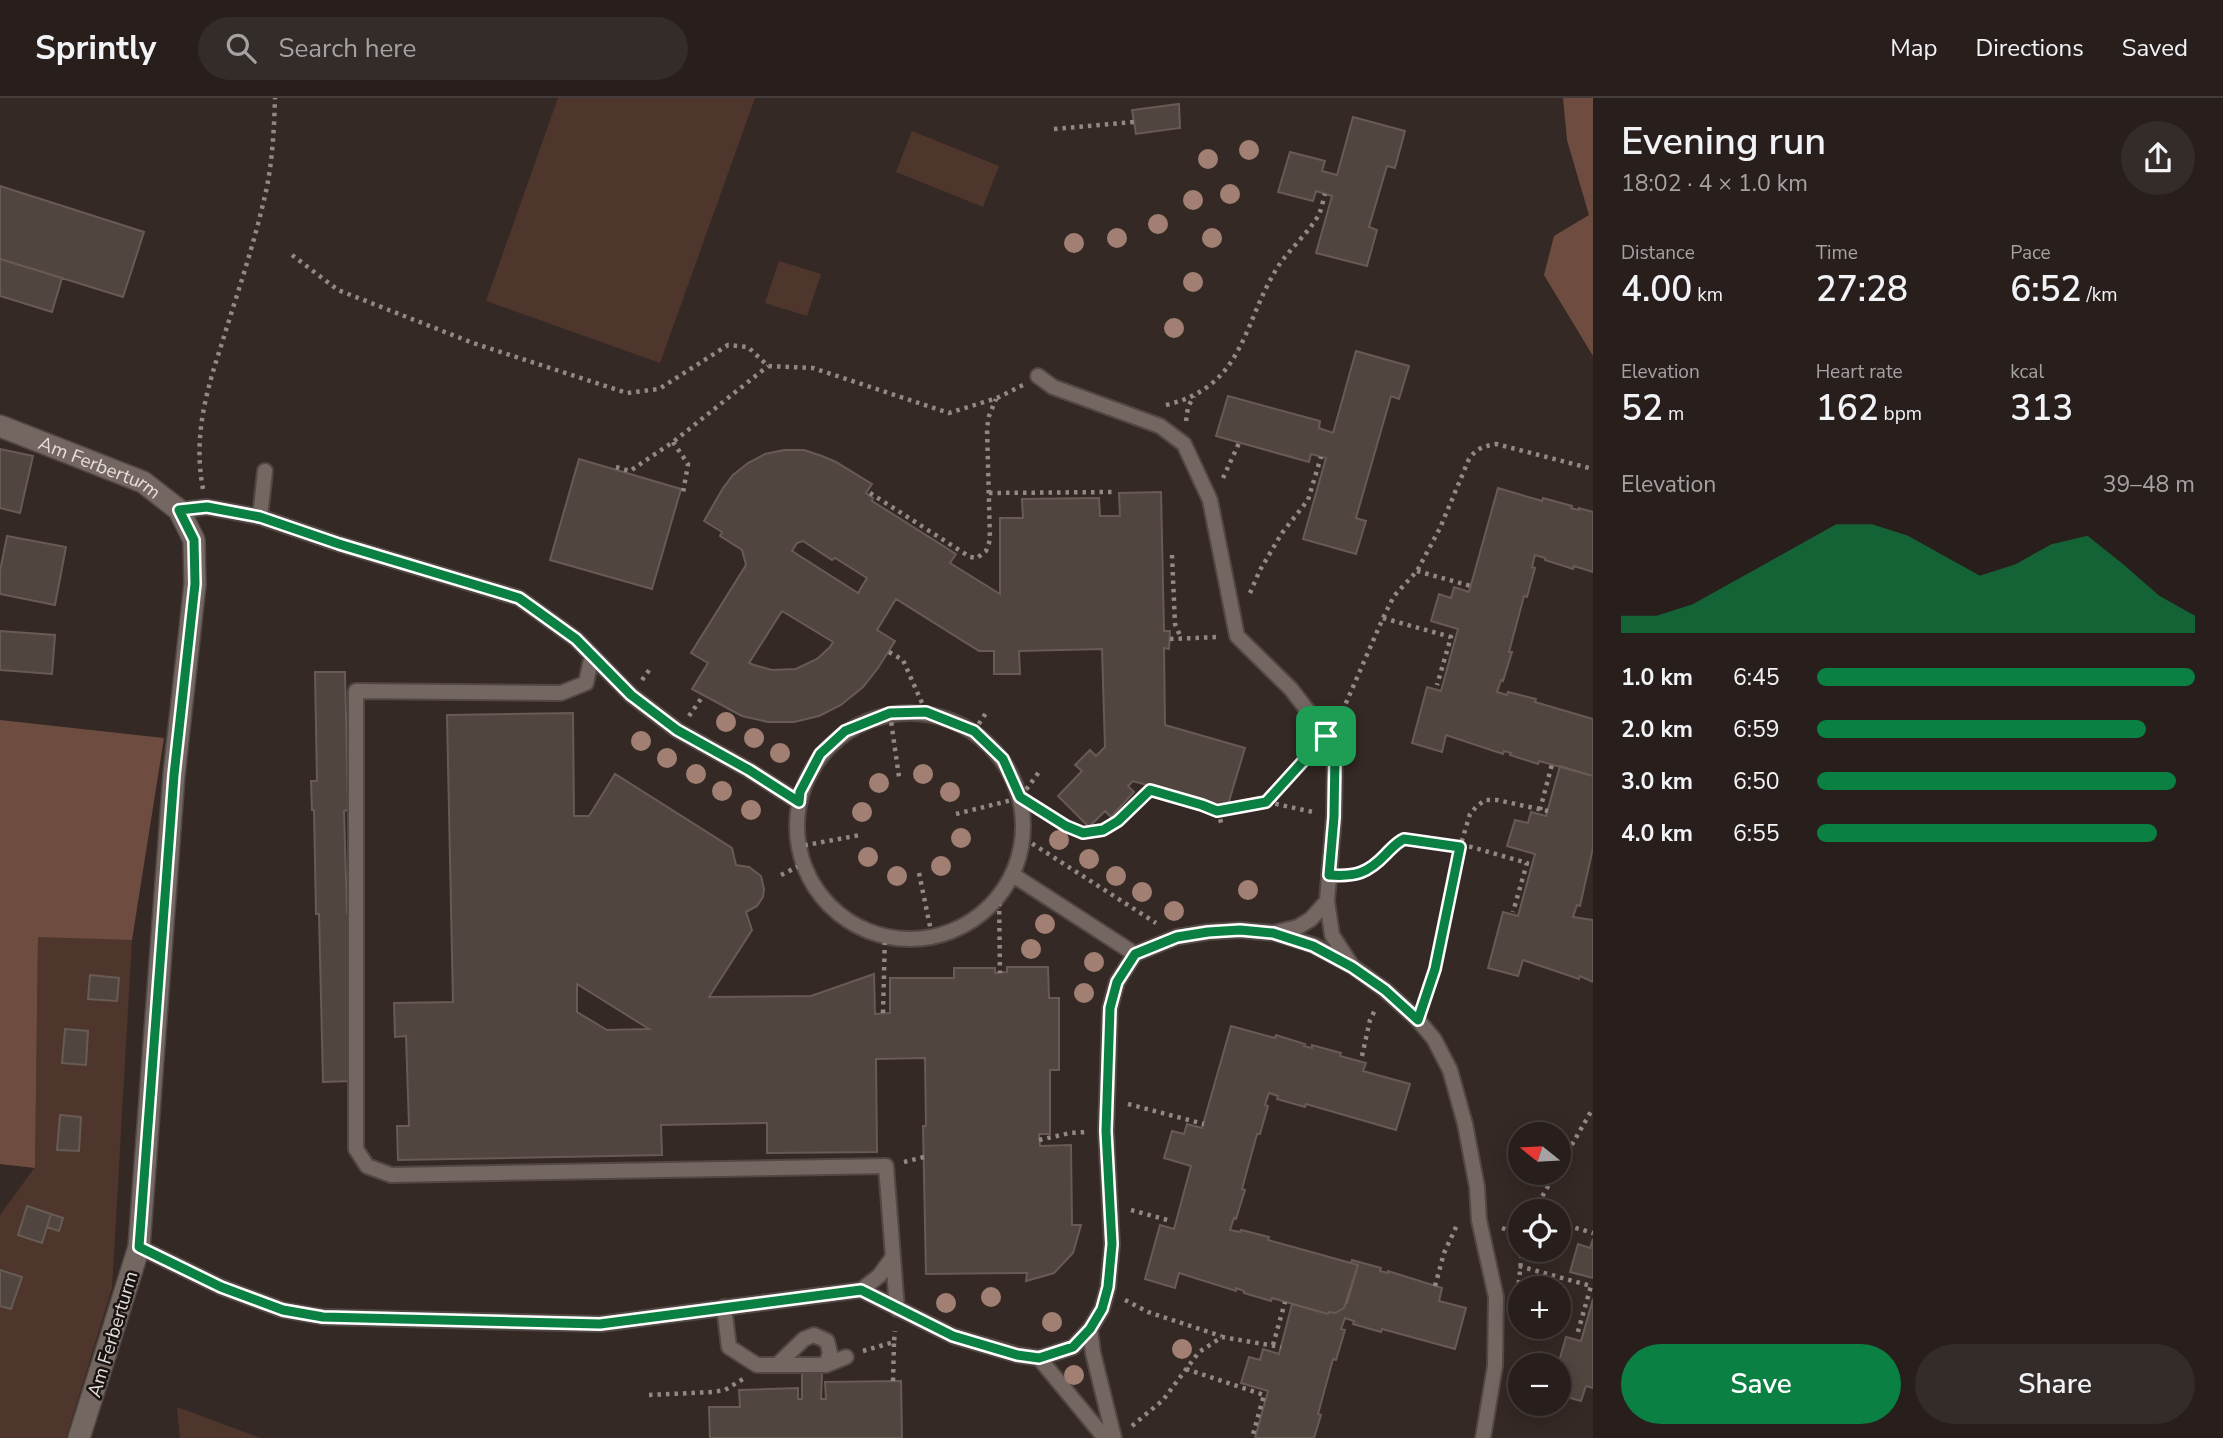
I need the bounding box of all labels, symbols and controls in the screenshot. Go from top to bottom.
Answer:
search box [198,17,688,80]
text: Sprintly [35,26,156,71]
icon: search [222,29,260,67]
text: Search here [278,31,416,66]
text: Map [1890,32,1937,64]
text: Directions [1975,32,2084,64]
text: Saved [2122,32,2188,64]
text: Evening run [1621,116,1826,167]
button: share [2121,121,2195,195]
text: 18:02 · 4 × 1.0 km [1621,168,1808,199]
text: Distance [1621,240,1695,266]
text: Time [1816,240,1858,266]
text: Pace [2010,240,2051,266]
text: 4.00 [1621,266,1692,313]
text: 27:28 [1816,266,1908,313]
text: 6:52 [2010,266,2082,313]
text: km [1692,282,1723,308]
text: /km [2082,282,2118,308]
text: Elevation [1621,359,1700,385]
text: Heart rate [1816,359,1903,385]
text: kcal [2010,359,2044,385]
text: 52 [1621,385,1663,432]
text: 162 [1816,385,1879,432]
text: 313 [2010,385,2073,432]
text: m [1663,401,1684,427]
text: bpm [1879,401,1922,427]
street label: Am Ferberturm [35,430,166,505]
text: Elevation [1621,469,1716,500]
text: 39–48 m [2103,469,2195,500]
text: 1.0 km [1621,662,1693,693]
text: 6:45 [1733,662,1780,693]
pin [1296,706,1356,766]
text: 2.0 km [1621,714,1693,745]
text: 6:59 [1733,714,1780,745]
icon: arrive [1307,717,1345,755]
text: 3.0 km [1621,766,1693,797]
text: 6:50 [1733,766,1780,797]
text: 4.0 km [1621,818,1693,849]
text: 6:55 [1733,818,1780,849]
north arrow [1508,1122,1572,1185]
map controls [1508,1122,1571,1416]
button: locate [1508,1199,1571,1262]
street label: Am Ferberturm [81,1268,145,1401]
button: + [1508,1276,1571,1339]
button: Save [1621,1344,1901,1424]
button: Share [1915,1344,2195,1424]
button: − [1508,1353,1571,1416]

